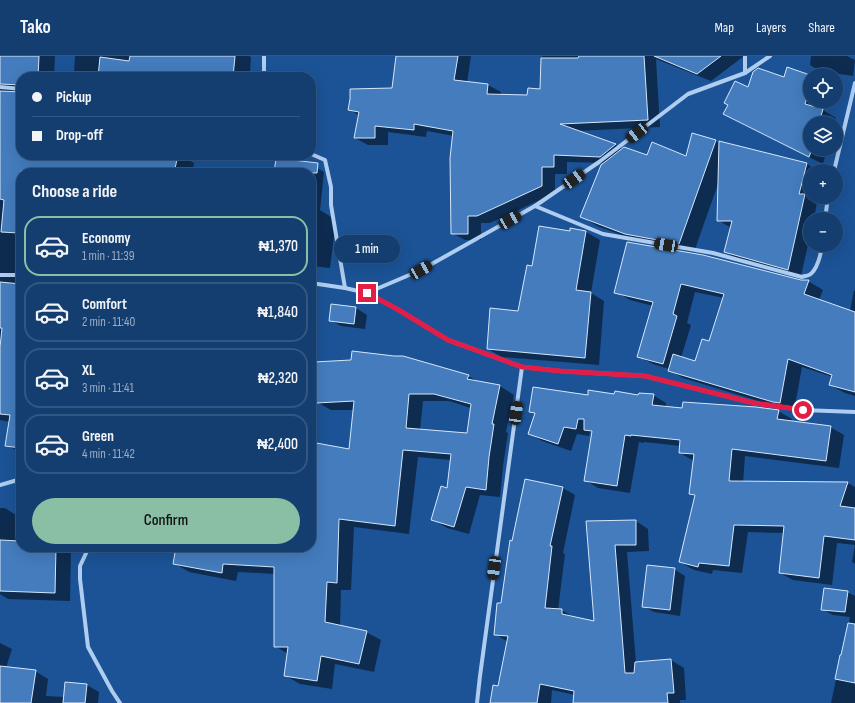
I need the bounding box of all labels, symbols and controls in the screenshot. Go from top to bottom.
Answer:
text: Tako [20,16,51,39]
text: Map [714,19,734,36]
text: Layers [756,19,786,36]
text: Share [808,19,835,36]
map controls [803,68,843,252]
button: locate [803,68,843,108]
text: Pickup [56,88,92,107]
button: layers [803,116,843,156]
car [624,121,650,145]
text: Drop-off [56,126,103,145]
button: + [803,164,843,204]
car [561,167,587,191]
text: Choose a ride [32,181,117,202]
car [497,209,523,231]
button: − [803,212,843,252]
icon: car [34,228,70,264]
text: Economy [82,229,131,248]
callout: 1 min [334,235,400,263]
text: ₦1,370 [258,237,298,256]
car [653,237,679,253]
text: 1 min [355,241,379,257]
text: 1 min · 11:39 [82,248,134,264]
car [408,259,434,281]
route end [358,284,376,302]
icon: car [34,294,70,330]
text: Comfort [82,295,127,314]
text: ₦1,840 [257,303,298,322]
text: 2 min · 11:40 [82,314,135,330]
icon: car [34,360,70,396]
text: XL [82,361,95,380]
text: ₦2,320 [258,369,298,388]
text: 3 min · 11:41 [82,380,134,396]
car [508,400,524,426]
route start [794,401,812,419]
icon: car [34,426,70,462]
text: Green [82,427,114,446]
text: ₦2,400 [257,435,298,454]
text: 4 min · 11:42 [82,446,135,462]
button: Confirm [32,498,300,544]
car [486,555,502,581]

